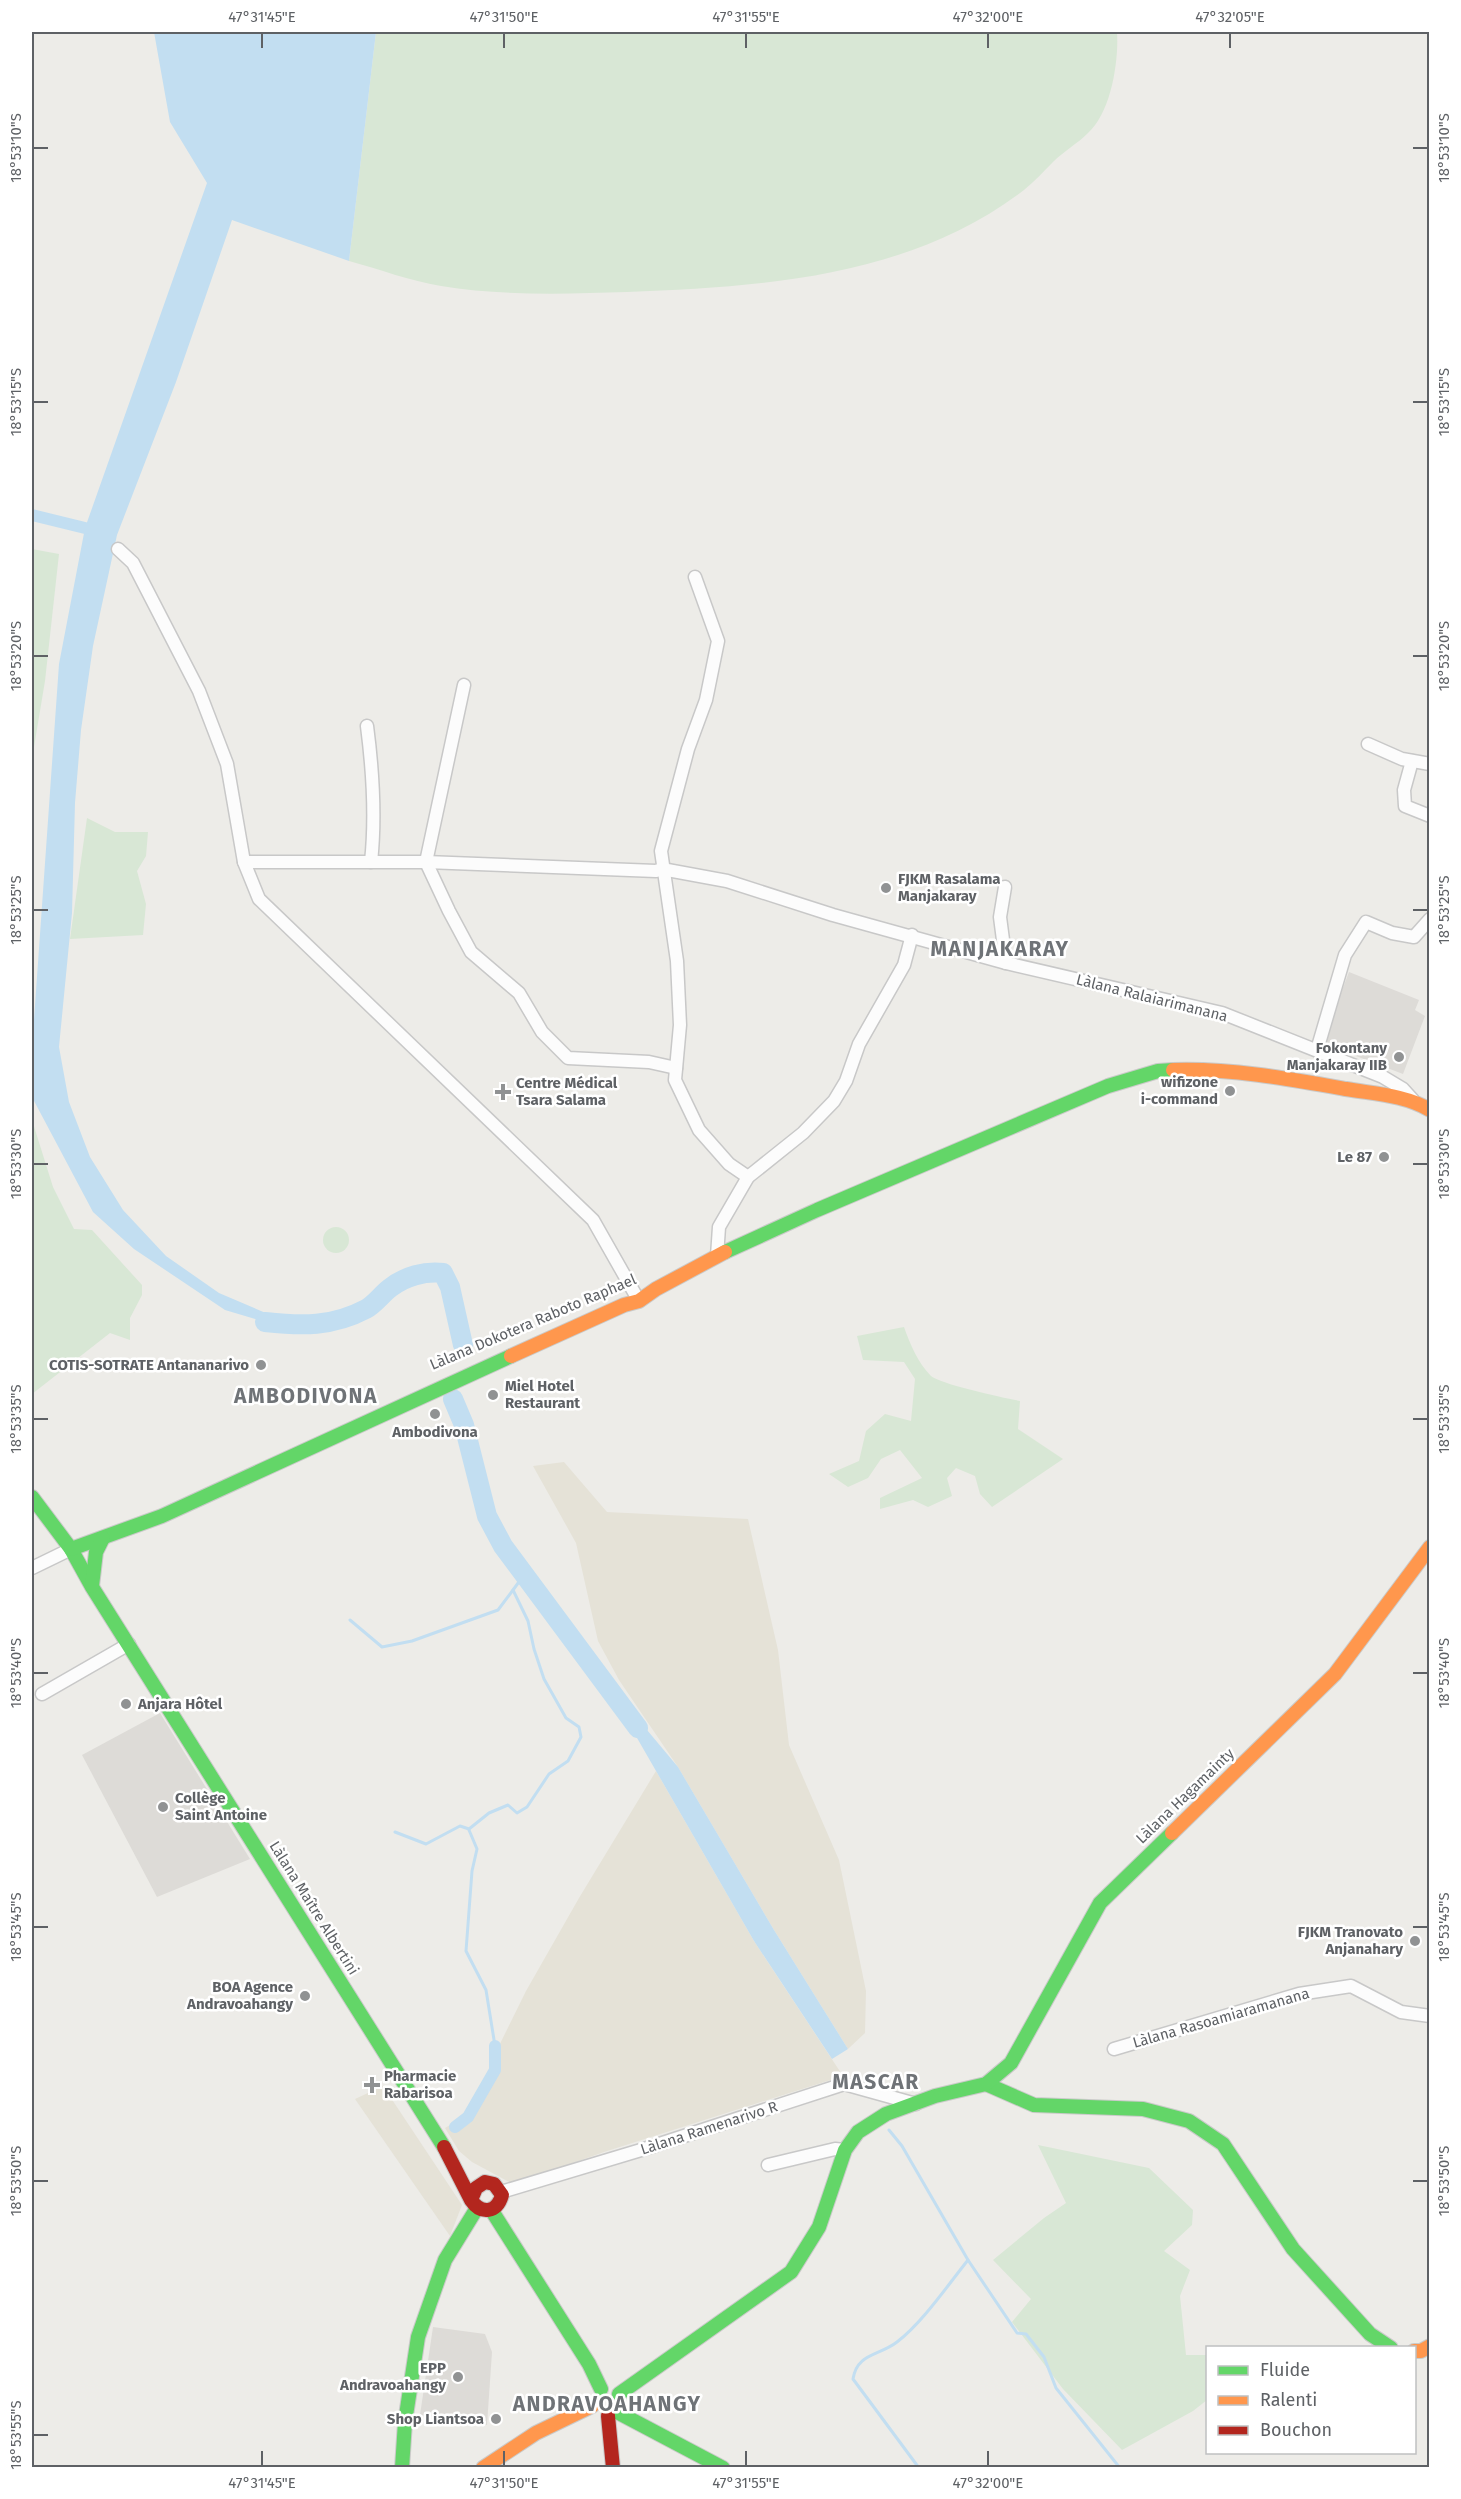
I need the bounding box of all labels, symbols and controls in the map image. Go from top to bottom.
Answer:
text: 47°31'45"E [228,8,296,26]
text: 47°31'50"E [470,8,538,26]
text: 47°31'55"E [712,8,780,26]
text: 47°32'00"E [953,8,1023,26]
text: 47°32'05"E [1195,8,1265,26]
text: 18°53'10"S [7,113,25,183]
text: 18°53'10"S [1435,113,1453,183]
text: 18°53'15"S [7,368,25,436]
text: 18°53'15"S [1435,368,1453,436]
text: 18°53'20"S [7,621,25,691]
text: 18°53'20"S [1435,621,1453,691]
place label: FJKM Rasalama Manjakaray [898,870,1001,905]
text: 18°53'25"S [7,875,25,945]
text: 18°53'25"S [1435,875,1453,945]
marker: FJKM Rasalama Manjakaray [879,881,893,895]
district label: MANJAKARAY [930,936,1070,962]
street label: Làlana Ralaiarimanana [1074,970,1230,1026]
place label: Fokontany Manjakaray IIB [1287,1039,1387,1074]
marker: Fokontany Manjakaray IIB [1392,1050,1406,1064]
place label: wifizone i-command [1141,1073,1218,1108]
place label: Centre Médical Tsara Salama [516,1074,618,1109]
marker: Centre Médical Tsara Salama [494,1083,512,1101]
marker: wifizone i-command [1223,1084,1237,1098]
text: 18°53'30"S [7,1129,25,1199]
text: 18°53'30"S [1435,1129,1453,1199]
place label: Le 87 [1337,1148,1372,1166]
marker: Le 87 [1377,1150,1391,1164]
street label: Làlana Dokotera Raboto Raphael [427,1270,639,1374]
place label: COTIS-SOTRATE Antananarivo [49,1356,249,1374]
marker: COTIS-SOTRATE Antananarivo [254,1358,268,1372]
place label: Miel Hotel Restaurant [505,1377,580,1412]
district label: AMBODIVONA [233,1383,378,1409]
text: 18°53'35"S [7,1384,25,1454]
text: 18°53'35"S [1435,1384,1453,1454]
marker: Miel Hotel Restaurant [486,1388,500,1402]
marker: Ambodivona [428,1407,442,1421]
place label: Ambodivona [391,1423,478,1441]
text: 18°53'40"S [7,1638,25,1708]
text: 18°53'40"S [1435,1638,1453,1708]
place label: Anjara Hôtel [137,1695,223,1713]
marker: Anjara Hôtel [119,1697,133,1711]
street label: Làlana Hagamainty [1132,1744,1238,1847]
place label: Collège Saint Antoine [175,1789,267,1824]
marker: Collège Saint Antoine [156,1800,170,1814]
street label: Làlana Maître Albertini [266,1838,362,1978]
text: 18°53'45"S [7,1892,25,1962]
text: 18°53'45"S [1435,1892,1453,1962]
place label: FJKM Tranovato Anjanahary [1298,1923,1403,1958]
marker: FJKM Tranovato Anjanahary [1408,1934,1422,1948]
place label: BOA Agence Andravoahangy [186,1978,293,2013]
street label: Làlana Rasoamiaramanana [1131,1984,1311,2052]
marker: BOA Agence Andravoahangy [298,1989,312,2003]
place label: Pharmacie Rabarisoa [384,2067,456,2102]
district label: MASCAR [832,2069,920,2095]
marker: Pharmacie Rabarisoa [365,2078,379,2092]
street label: Làlana Ramenarivo R [638,2097,780,2159]
text: 18°53'50"S [7,2146,25,2216]
text: 18°53'50"S [1435,2146,1453,2216]
legend [1206,2346,1416,2454]
place label: EPP Andravoahangy [339,2359,446,2394]
text: Fluide [1260,2359,1310,2381]
marker: EPP Andravoahangy [451,2370,465,2384]
text: Ralenti [1260,2389,1317,2411]
district label: ANDRAVOAHANGY [512,2391,701,2417]
text: 18°53'55"S [7,2400,25,2470]
place label: Shop Liantsoa [387,2410,484,2428]
marker: Shop Liantsoa [489,2412,503,2426]
text: Bouchon [1260,2419,1332,2441]
text: 47°31'45"E [228,2474,296,2492]
text: 47°31'50"E [470,2474,538,2492]
text: 47°31'55"E [712,2474,780,2492]
text: 47°32'00"E [953,2474,1023,2492]

